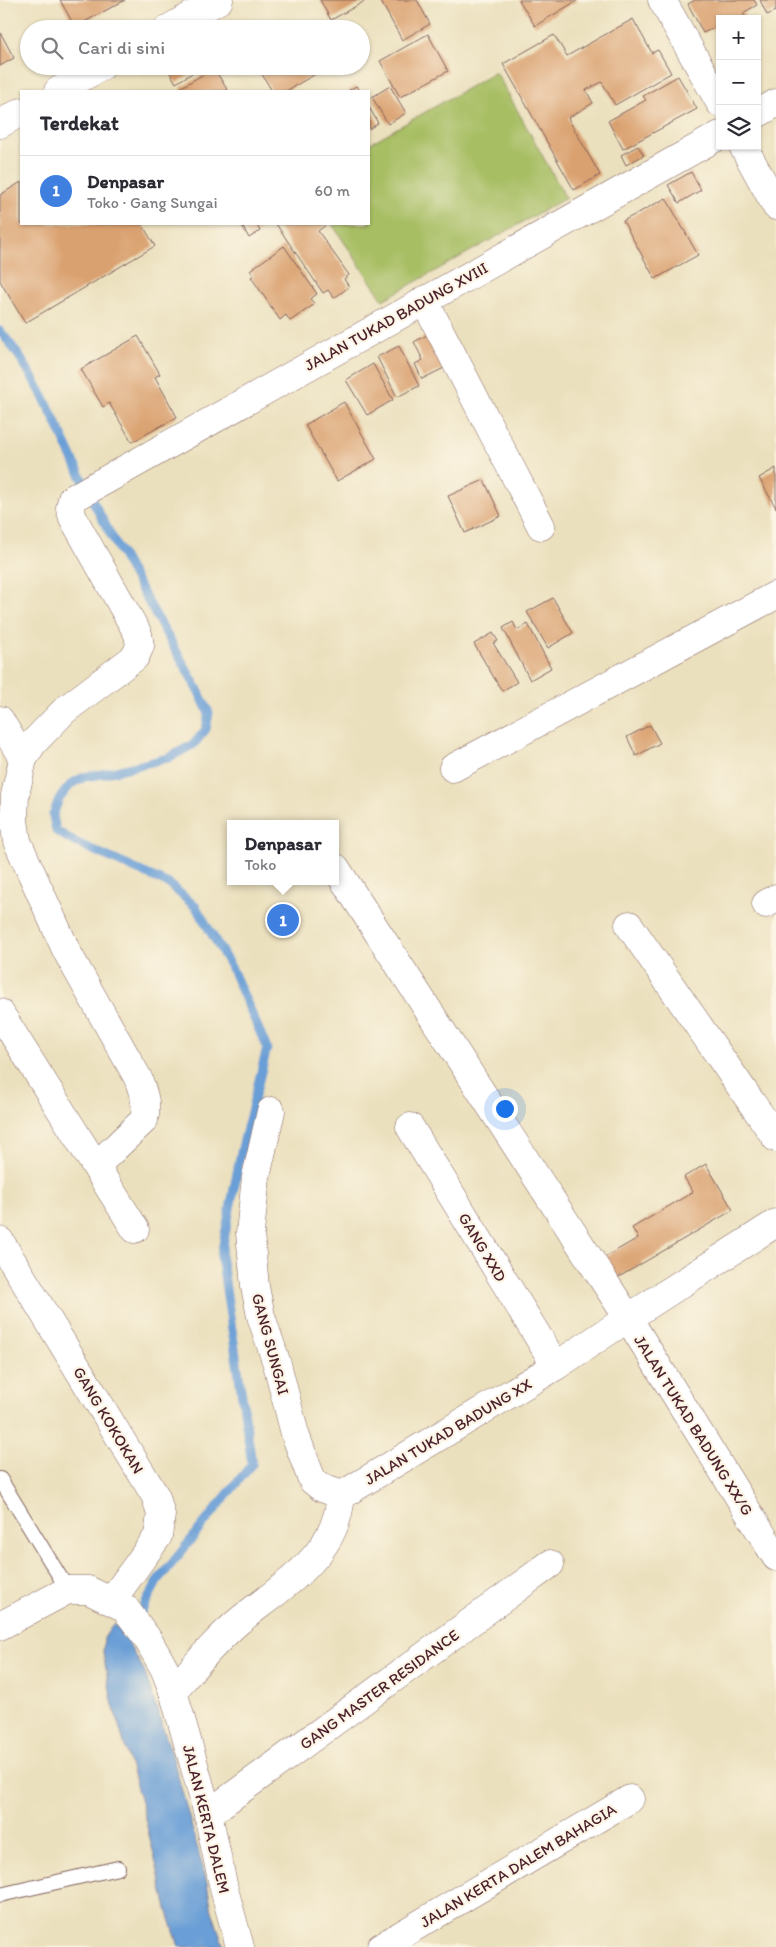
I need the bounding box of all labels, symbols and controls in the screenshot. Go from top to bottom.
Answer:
map controls [716,15,761,150]
button: + [716,15,761,60]
search box [20,20,370,75]
icon: search [38,34,66,62]
text: Cari di sini [78,36,165,59]
button: − [716,60,761,105]
button: layers [716,105,761,150]
text: Terdekat [40,110,119,135]
text: Denpasar [87,170,164,193]
text: 1 [52,181,60,200]
text: 60 m [315,181,350,200]
text: Toko · Gang Sungai [87,193,218,212]
street label: JALAN TUKAD BADUNG XVIII [301,258,491,375]
popup [227,820,339,885]
text: Denpasar [244,832,322,855]
text: Toko [244,855,276,874]
pin: 1 [267,901,299,939]
your location [492,1096,518,1122]
street label: GANG XXD [455,1209,511,1285]
street label: GANG SUNGAI [248,1291,293,1397]
street label: JALAN TUKAD BADUNG XX/G [630,1332,757,1519]
street label: GANG KOKOKAN [69,1363,148,1477]
street label: JALAN TUKAD BADUNG XX [361,1374,535,1489]
street label: GANG MASTER RESIDANCE [296,1625,463,1754]
street label: JALAN KERTA DALEM [179,1743,234,1895]
street label: JALAN KERTA DALEM BAHAGIA [417,1799,620,1932]

